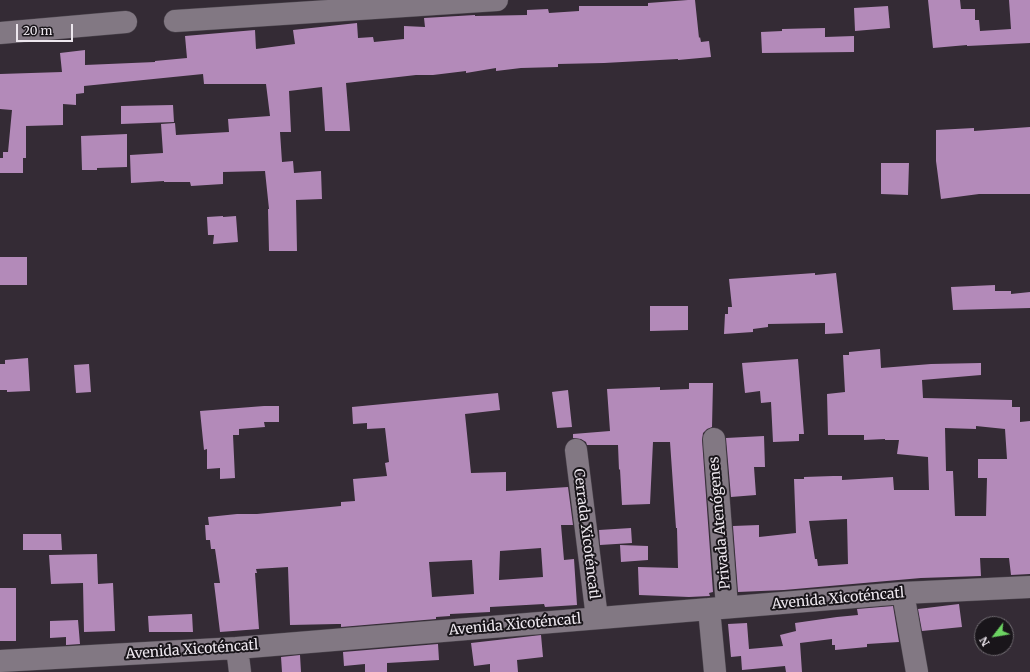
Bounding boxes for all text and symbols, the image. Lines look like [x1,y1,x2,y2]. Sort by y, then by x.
scale bar [18,16,75,42]
text: 20 m [23,23,52,38]
street label: Privada Atenógenes [706,456,734,590]
street label: Cerrada Xicoténcatl [570,468,602,600]
street label: Avenida Xicoténcatl [771,585,905,613]
street label: Avenida Xicoténcatl [448,611,582,639]
north arrow [974,616,1014,656]
text: N [976,634,993,649]
street label: Avenida Xicoténcatl [125,637,259,663]

